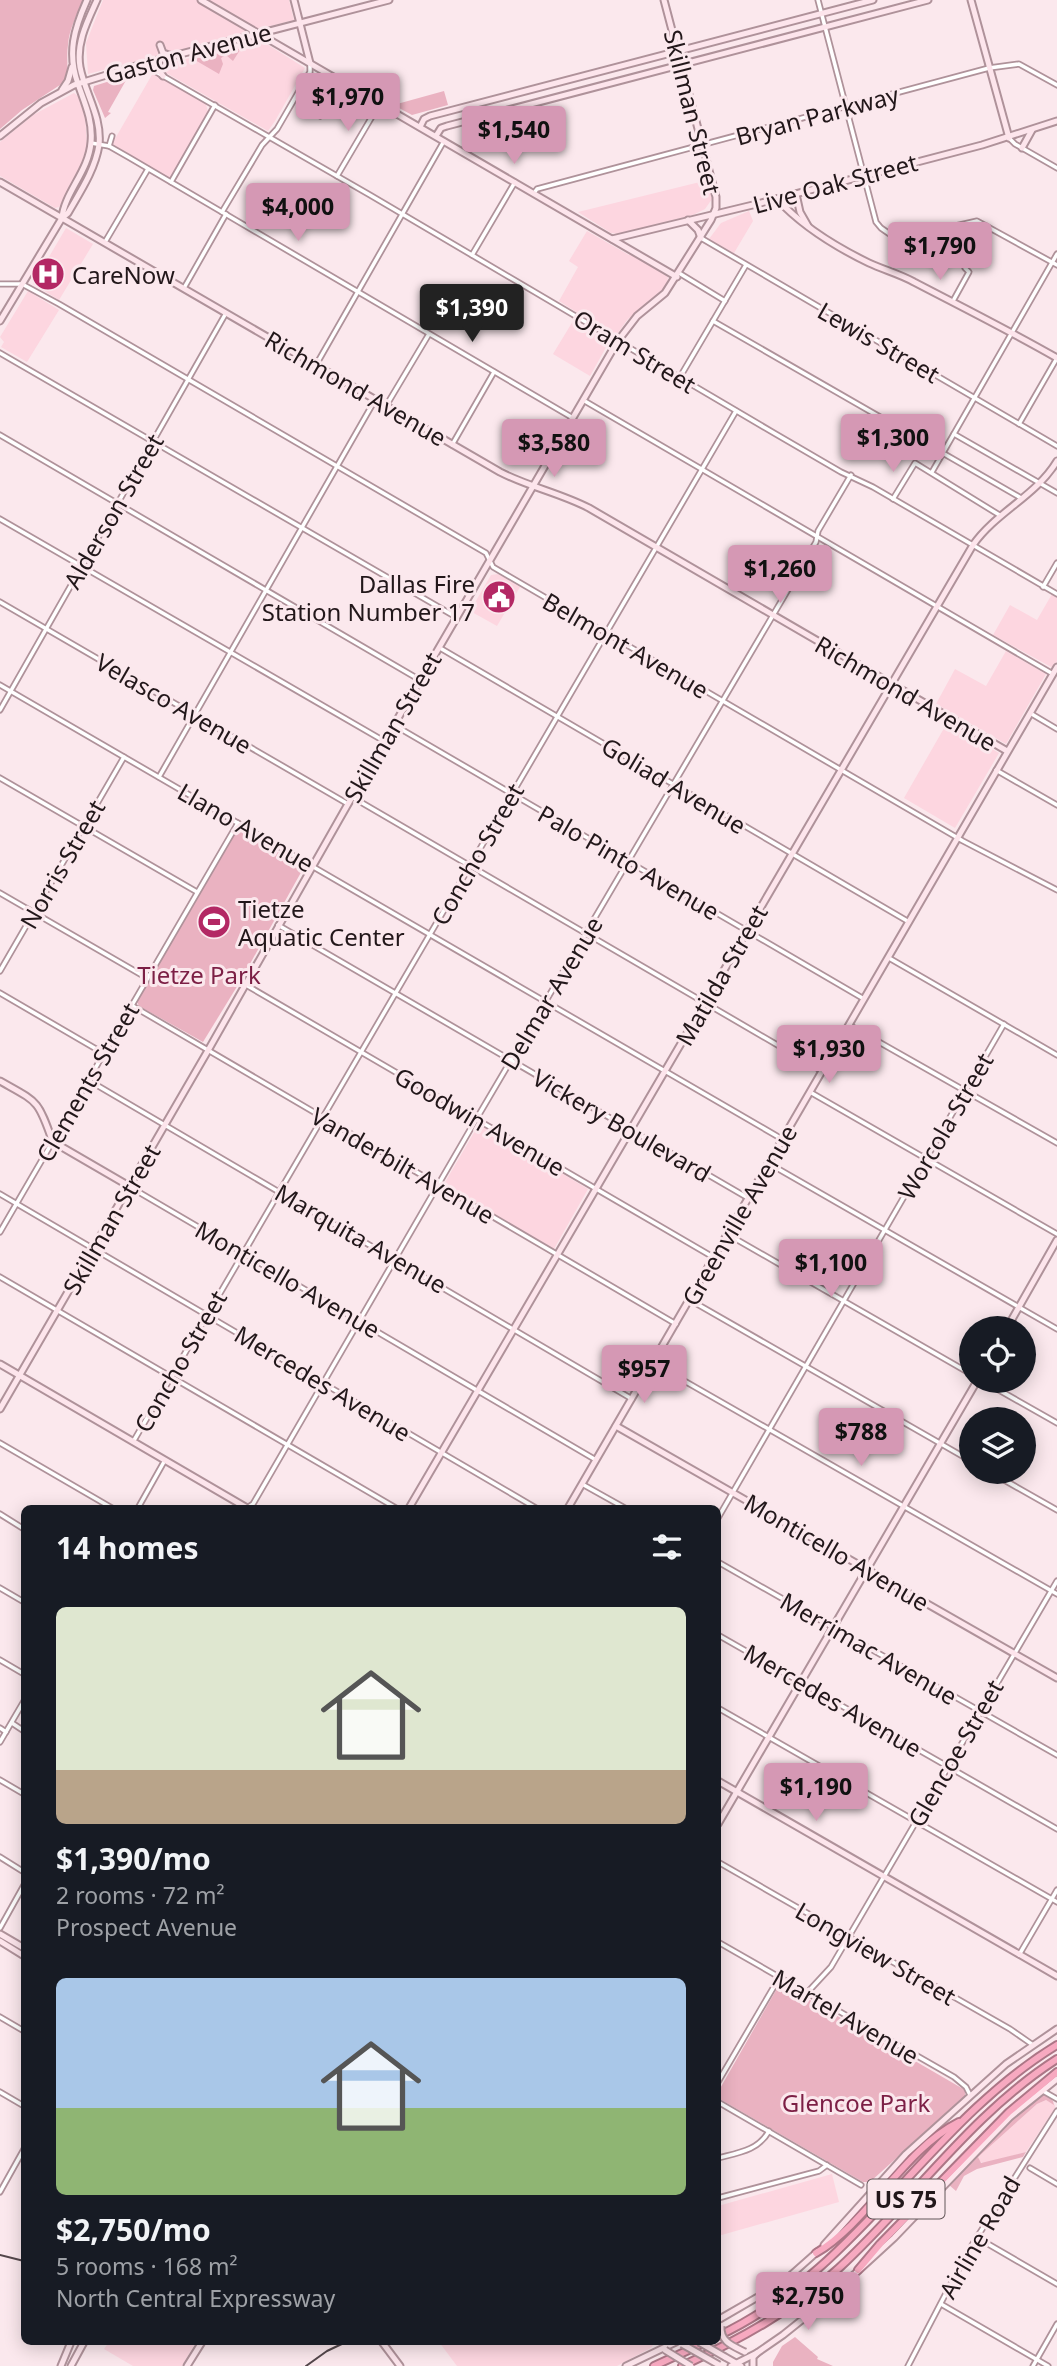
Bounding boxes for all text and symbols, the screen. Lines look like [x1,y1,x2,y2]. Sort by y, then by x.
street label: Gaston Avenue [101,15,275,91]
street label: Skillman Street [657,26,729,198]
pin: $1,970 [291,74,405,133]
street label: Bryan Parkway [732,77,903,153]
text: $1,970 [312,80,384,112]
pin: $1,540 [457,106,571,166]
text: $1,540 [478,113,550,145]
street label: Live Oak Street [749,145,921,221]
pin: $4,000 [241,184,355,243]
text: $4,000 [262,190,334,222]
pin: $1,790 [883,222,997,282]
text: $1,790 [904,229,976,261]
hospital icon: CareNow [29,255,67,293]
place label: CareNow [72,258,175,291]
pin: $1,390 [415,284,529,344]
text: $1,390 [436,291,508,323]
street label: Lewis Street [812,294,946,390]
street label: Oram Street [568,301,703,401]
street label: Richmond Avenue [259,323,453,453]
pin: $1,300 [836,414,950,474]
pin: $3,580 [497,420,611,479]
text: $1,300 [857,421,929,453]
text: $3,580 [518,426,590,458]
street label: Alderson Street [55,427,171,595]
pin: $1,260 [723,546,837,605]
text: $1,260 [744,552,816,584]
place label: Dallas Fire Station Number 17 [262,567,475,628]
public building icon: Dallas Fire Station Number 17 [480,578,518,616]
street label: Belmont Avenue [537,584,715,706]
street label: Richmond Avenue [809,628,1003,758]
street label: Velasco Avenue [90,645,258,761]
street label: Skillman Street [336,645,449,808]
street label: Goliad Avenue [596,729,752,841]
street label: Llano Avenue [172,775,320,879]
street label: Concho Street [423,777,531,931]
street label: Norris Street [12,793,112,934]
street label: Palo Pinto Avenue [532,797,726,927]
place label: Tietze Aquatic Center [238,892,405,953]
street label: Matilda Street [667,898,775,1052]
sports icon: Tietze Aquatic Center [195,903,233,941]
street label: Delmar Avenue [492,910,610,1076]
park label: Tietze Park [137,958,261,991]
street label: Clements Street [28,996,146,1168]
pin: $1,930 [772,1026,886,1085]
text: $1,930 [793,1032,865,1064]
street label: Worcola Street [890,1046,1001,1206]
street label: Goodwin Avenue [389,1059,571,1183]
street label: Vickery Boulevard [527,1060,717,1190]
street label: Vanderbilt Avenue [305,1099,501,1231]
street label: Greenville Avenue [674,1119,804,1311]
street label: Skillman Street [55,1137,168,1300]
street label: Marquita Avenue [269,1175,453,1301]
street label: Monticello Avenue [189,1213,387,1345]
pin: $1,100 [774,1240,888,1299]
text: $1,100 [795,1246,867,1278]
street label: Concho Street [126,1284,234,1438]
map controls [959,1316,1036,1484]
button: locate [959,1316,1036,1393]
street label: Mercedes Avenue [229,1317,417,1449]
pin: $957 [603,1346,685,1405]
text: $957 [618,1352,670,1384]
button: layers [959,1407,1036,1484]
pin: $788 [820,1408,902,1468]
text: $788 [835,1415,887,1447]
street label: Monticello Avenue [738,1486,936,1618]
text: 14 homes [56,1527,199,1568]
icon: filters [648,1528,686,1566]
street label: Merrimac Avenue [774,1584,964,1712]
street label: Mercedes Avenue [738,1636,928,1764]
icon: home [308,1652,434,1778]
street label: Glencoe Street [899,1673,1011,1833]
pin: $1,190 [759,1764,873,1823]
text: $1,190 [780,1770,852,1802]
text: $1,390/mo [56,1838,211,1879]
text: 2 rooms · 72 m² [56,1879,225,1911]
street label: Longview Street [790,1894,963,2013]
text: Prospect Avenue [56,1911,237,1943]
street label: Martel Avenue [767,1961,925,2071]
icon: home [308,2023,434,2149]
park label: Glencoe Park [782,2086,930,2119]
street label: Airline Road [931,2170,1027,2304]
road number: US 75 [867,2180,944,2218]
text: $2,750/mo [56,2209,211,2250]
text: 5 rooms · 168 m² [56,2250,238,2282]
pin: $2,750 [751,2272,865,2332]
text: $2,750 [772,2279,844,2311]
text: North Central Expressway [56,2282,335,2314]

